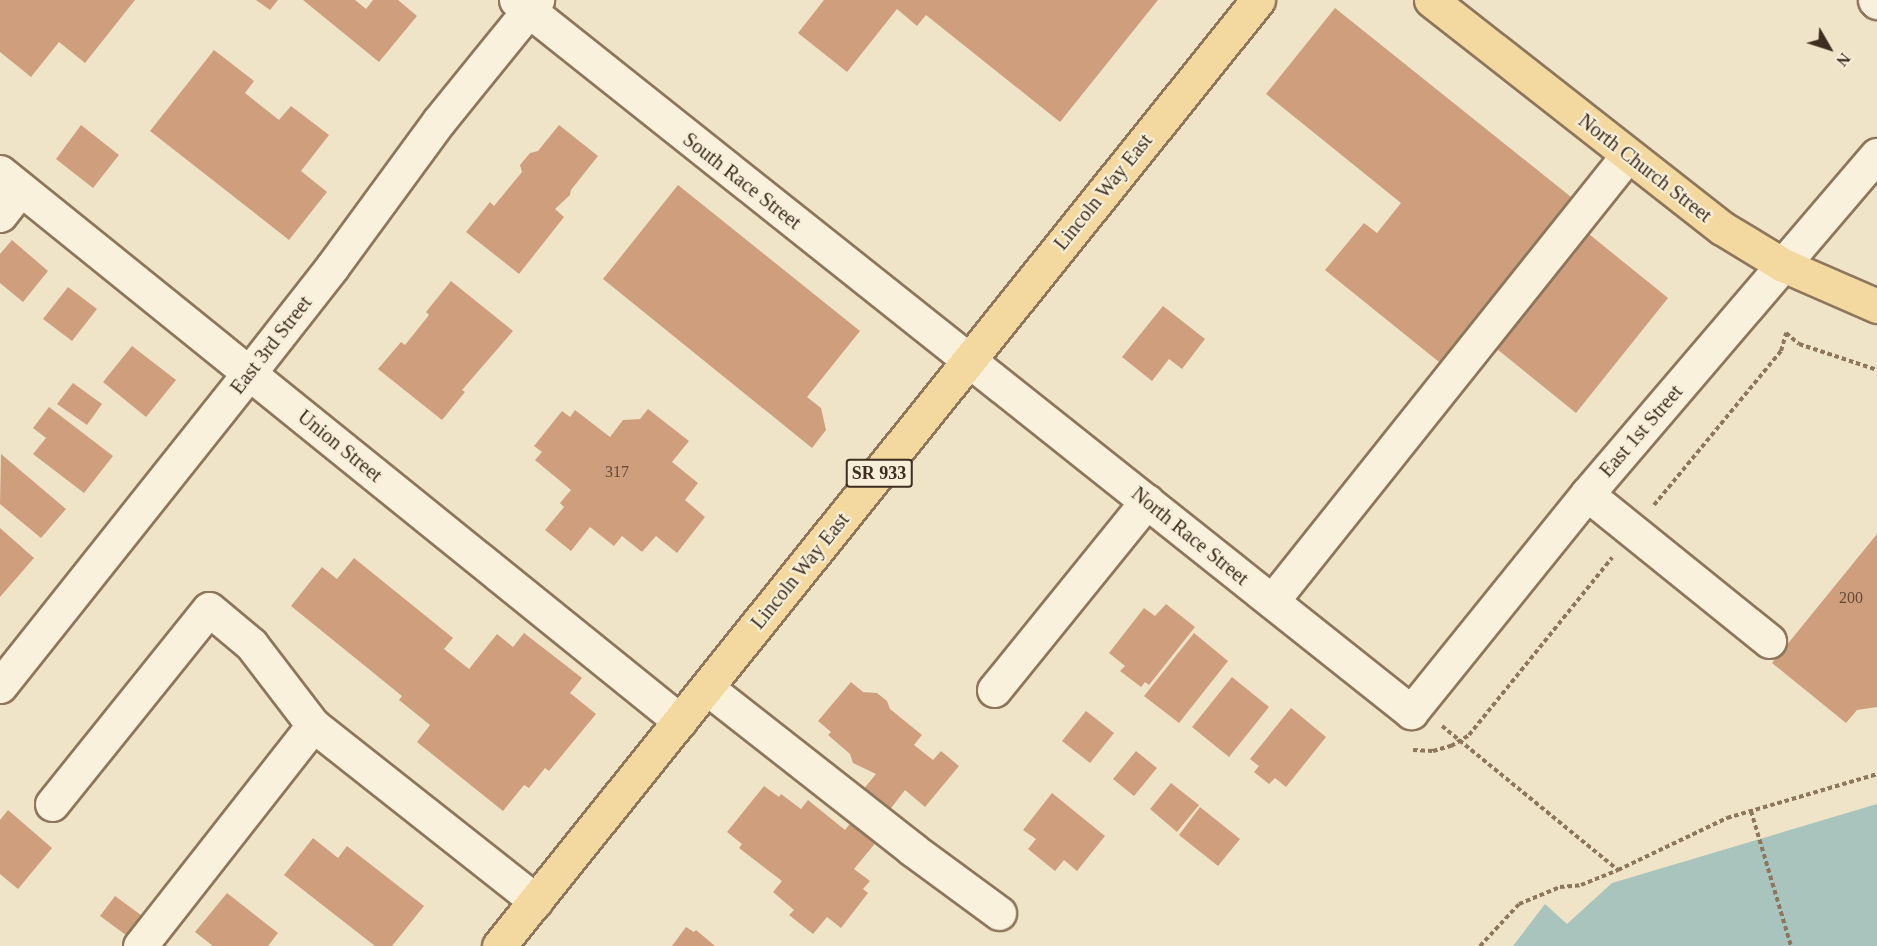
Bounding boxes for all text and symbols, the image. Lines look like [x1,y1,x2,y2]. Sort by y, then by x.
north arrow [1799,18,1859,78]
text: N [1833,50,1854,69]
street label: North Church Street [1574,109,1716,227]
street label: South Race Street [678,127,806,235]
street label: Lincoln Way East [1049,129,1157,255]
street label: East 3rd Street [225,291,317,399]
street label: East 1st Street [1594,380,1688,482]
street label: Union Street [293,405,387,487]
road number: SR 933 [844,458,914,488]
house number: 317 [605,462,629,482]
street label: North Race Street [1127,482,1253,590]
street label: Lincoln Way East [746,508,854,634]
house number: 200 [1839,588,1863,608]

